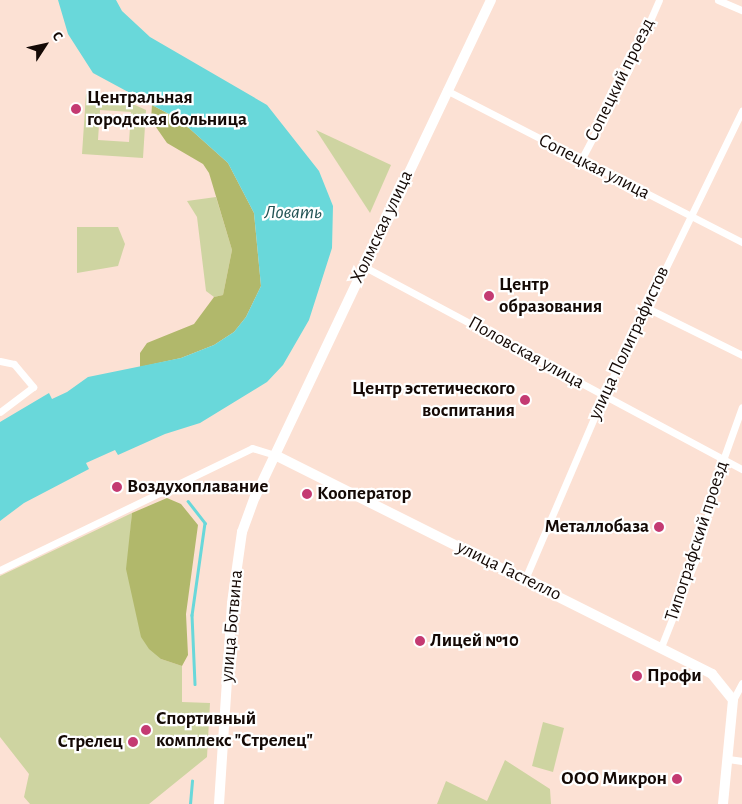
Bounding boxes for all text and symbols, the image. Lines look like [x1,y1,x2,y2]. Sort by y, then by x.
street label: Сопецкий проезд [580,15,660,145]
north arrow [20,20,70,70]
text: С [49,29,65,44]
place label: Центральная городская больница [87,87,247,131]
marker: Центральная городская больница [69,102,83,116]
street label: Сопецкая улица [534,129,654,205]
street label: Холмская улица [346,167,418,287]
water label: Ловать [264,200,322,224]
street label: улица Полиграфистов [583,263,675,423]
place label: Центр образования [499,274,602,318]
marker: Центр образования [483,290,495,302]
street label: Половская улица [464,312,588,394]
place label: Центр эстетического воспитания [352,378,515,422]
marker: Центр эстетического воспитания [519,394,531,406]
street label: Типографский проезд [660,458,734,624]
place label: Воздухоплавание [127,476,268,498]
marker: Воздухоплавание [111,481,123,493]
place label: Кооператор [317,483,411,505]
marker: Кооператор [301,488,313,500]
place label: Металлобаза [544,516,649,538]
marker: Металлобаза [653,521,665,533]
street label: улица Гастелло [453,536,565,606]
street label: улица Ботвина [216,569,248,683]
place label: Лицей №10 [430,630,519,652]
marker: Лицей №10 [414,635,426,647]
place label: Профи [647,665,702,687]
marker: Профи [631,670,643,682]
place label: Спортивный комплекс "Стрелец" [156,708,313,752]
marker: Спортивный комплекс "Стрелец" [140,724,152,736]
place label: Стрелец [57,731,123,753]
marker: Стрелец [127,736,139,748]
place label: ООО Микрон [561,768,667,790]
marker: ООО Микрон [671,773,683,785]

